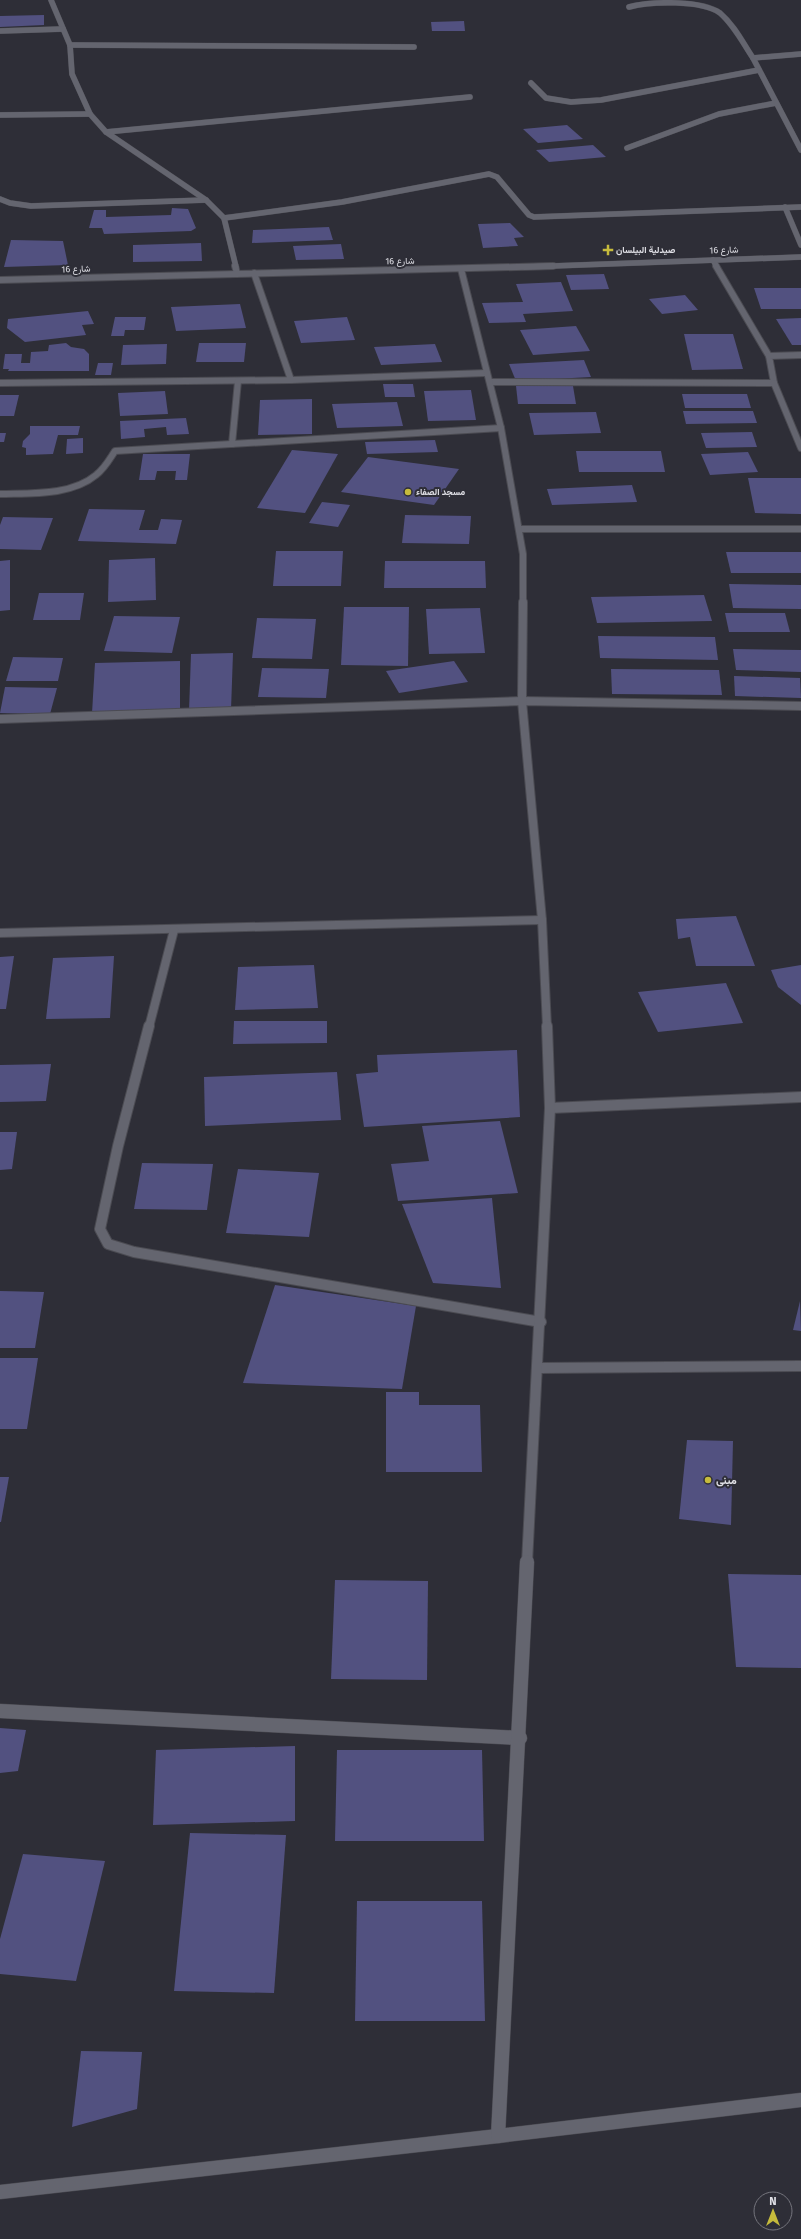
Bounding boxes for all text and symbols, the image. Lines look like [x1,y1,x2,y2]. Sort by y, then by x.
street label: شارع 16 [709,244,739,257]
marker: صيدلية البيلسان [603,245,613,255]
place label: صيدلية البيلسان [616,245,676,256]
street label: شارع 16 [385,256,415,267]
street label: شارع 16 [61,263,91,276]
marker: مسجد الصفاء [403,487,413,497]
place label: مسجد الصفاء [416,487,465,498]
place label: مبنى [716,1474,737,1487]
marker: مبنى [703,1475,713,1485]
north arrow [753,2191,793,2231]
text: N [769,2195,777,2208]

